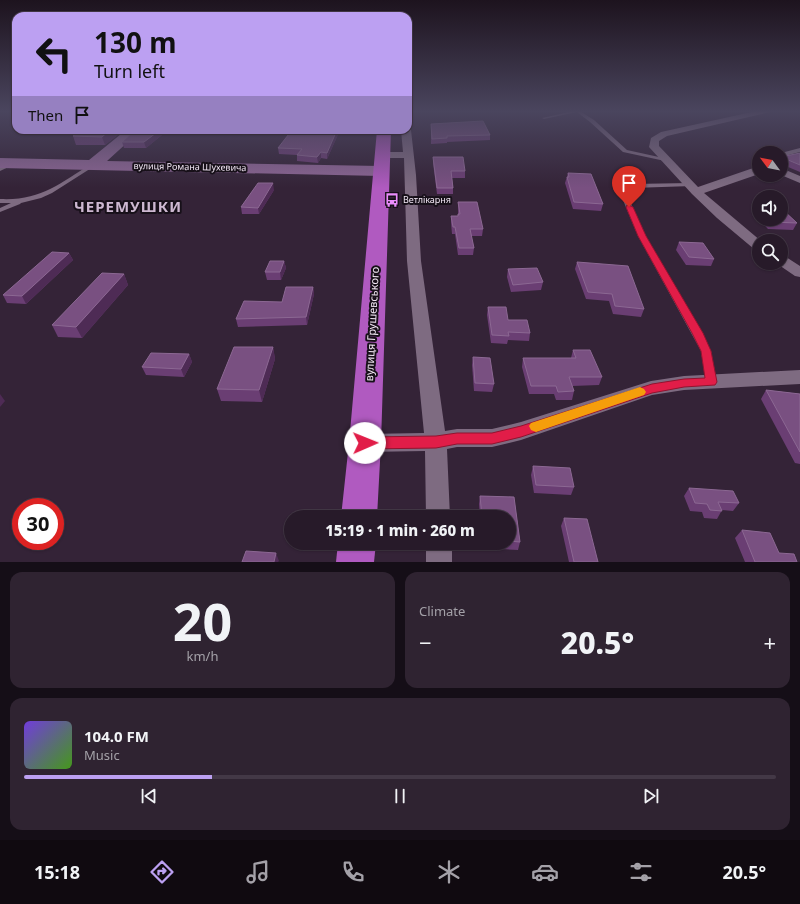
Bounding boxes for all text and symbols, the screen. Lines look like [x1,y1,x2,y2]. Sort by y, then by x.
text: 130 m [94,23,177,61]
icon: left [28,28,80,80]
text: Turn left [94,59,165,83]
icon: arrive [71,104,93,126]
text: Then [28,105,63,125]
north arrow [752,146,788,182]
map controls [752,146,788,270]
street label: вулиця Романа Шухевича [134,159,246,174]
pin [612,166,646,207]
icon: arrive [618,172,640,194]
button: sound [752,190,788,226]
bus stop icon: Ветлікарня [384,192,400,208]
place label: Ветлікарня [403,193,451,206]
district label: ЧЕРЕМУШКИ [74,196,182,216]
button: search [752,234,788,270]
street label: вулиця Грушевського [361,266,382,382]
position arrow [344,422,386,464]
speed limit sign: 30 [12,498,64,550]
text: 15:19 · 1 min · 260 m [325,520,475,540]
text: 20 [173,585,232,656]
text: Climate [419,602,465,620]
text: 20.5° [561,622,634,663]
text: − [419,627,432,657]
text: + [763,627,776,657]
text: km/h [187,647,218,665]
text: 104.0 FM [84,726,149,746]
text: Music [84,746,120,764]
icon: previous [138,785,160,807]
icon: pause [389,785,411,807]
icon: next [640,785,662,807]
icon: directions [148,858,176,886]
icon: music [244,858,272,886]
icon: phone [339,858,367,886]
icon: climate [435,858,463,886]
icon: car [531,858,559,886]
icon: filters [627,858,655,886]
text: 15:18 [34,860,80,884]
text: 20.5° [722,860,766,884]

